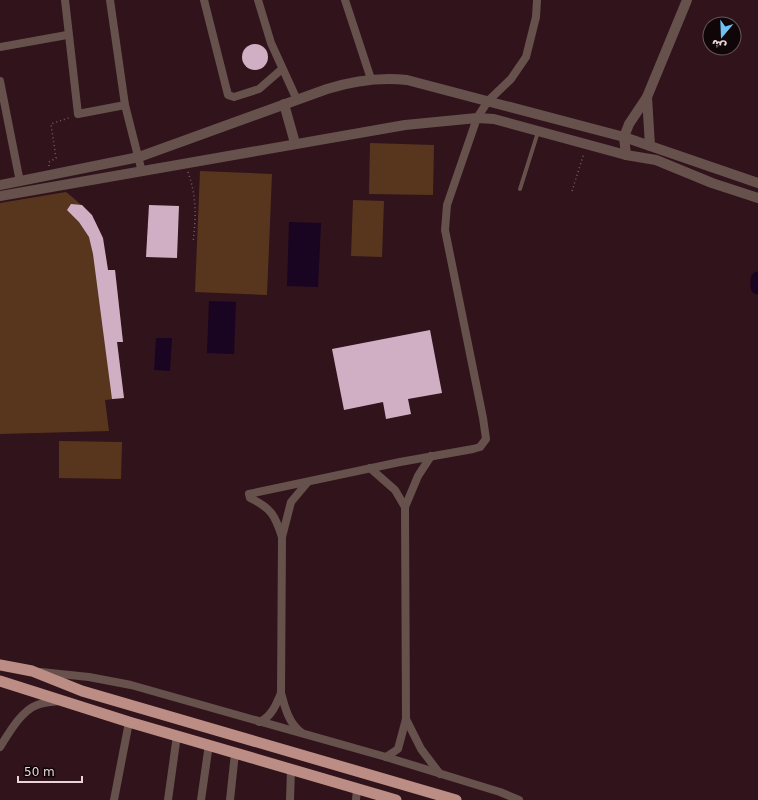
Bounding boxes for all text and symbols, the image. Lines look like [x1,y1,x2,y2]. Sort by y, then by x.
north arrow [702,16,742,56]
text: ش [710,36,728,54]
scale bar [18,758,82,784]
text: 50 m [24,765,55,779]

